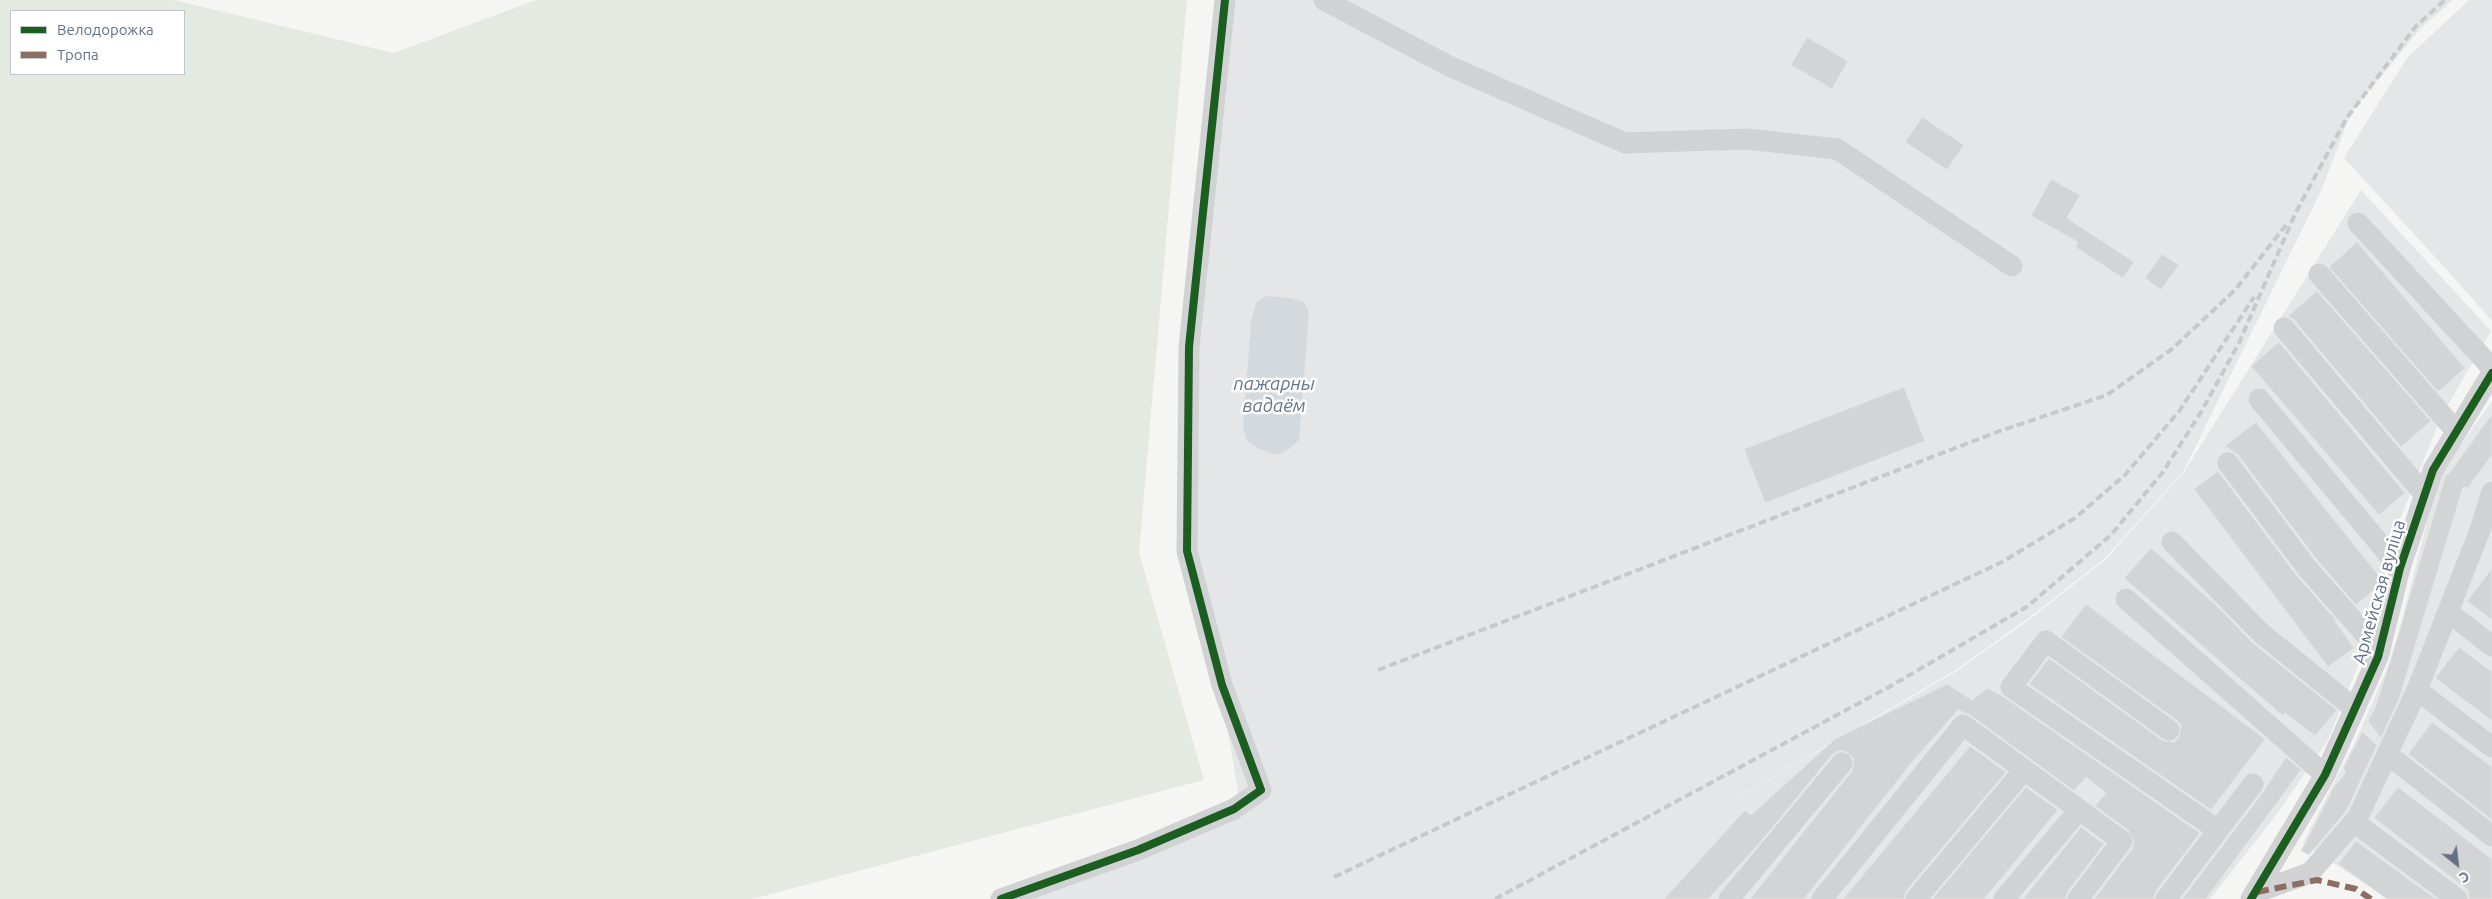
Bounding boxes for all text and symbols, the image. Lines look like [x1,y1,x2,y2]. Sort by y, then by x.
legend [10,10,185,75]
text: Велодорожка [57,21,154,38]
text: Тропа [57,46,99,63]
water label: пажарны вадаём [1233,373,1315,417]
street label: Армейская вуліца [2348,517,2410,667]
north arrow [2432,839,2482,889]
text: С [2456,868,2472,886]

